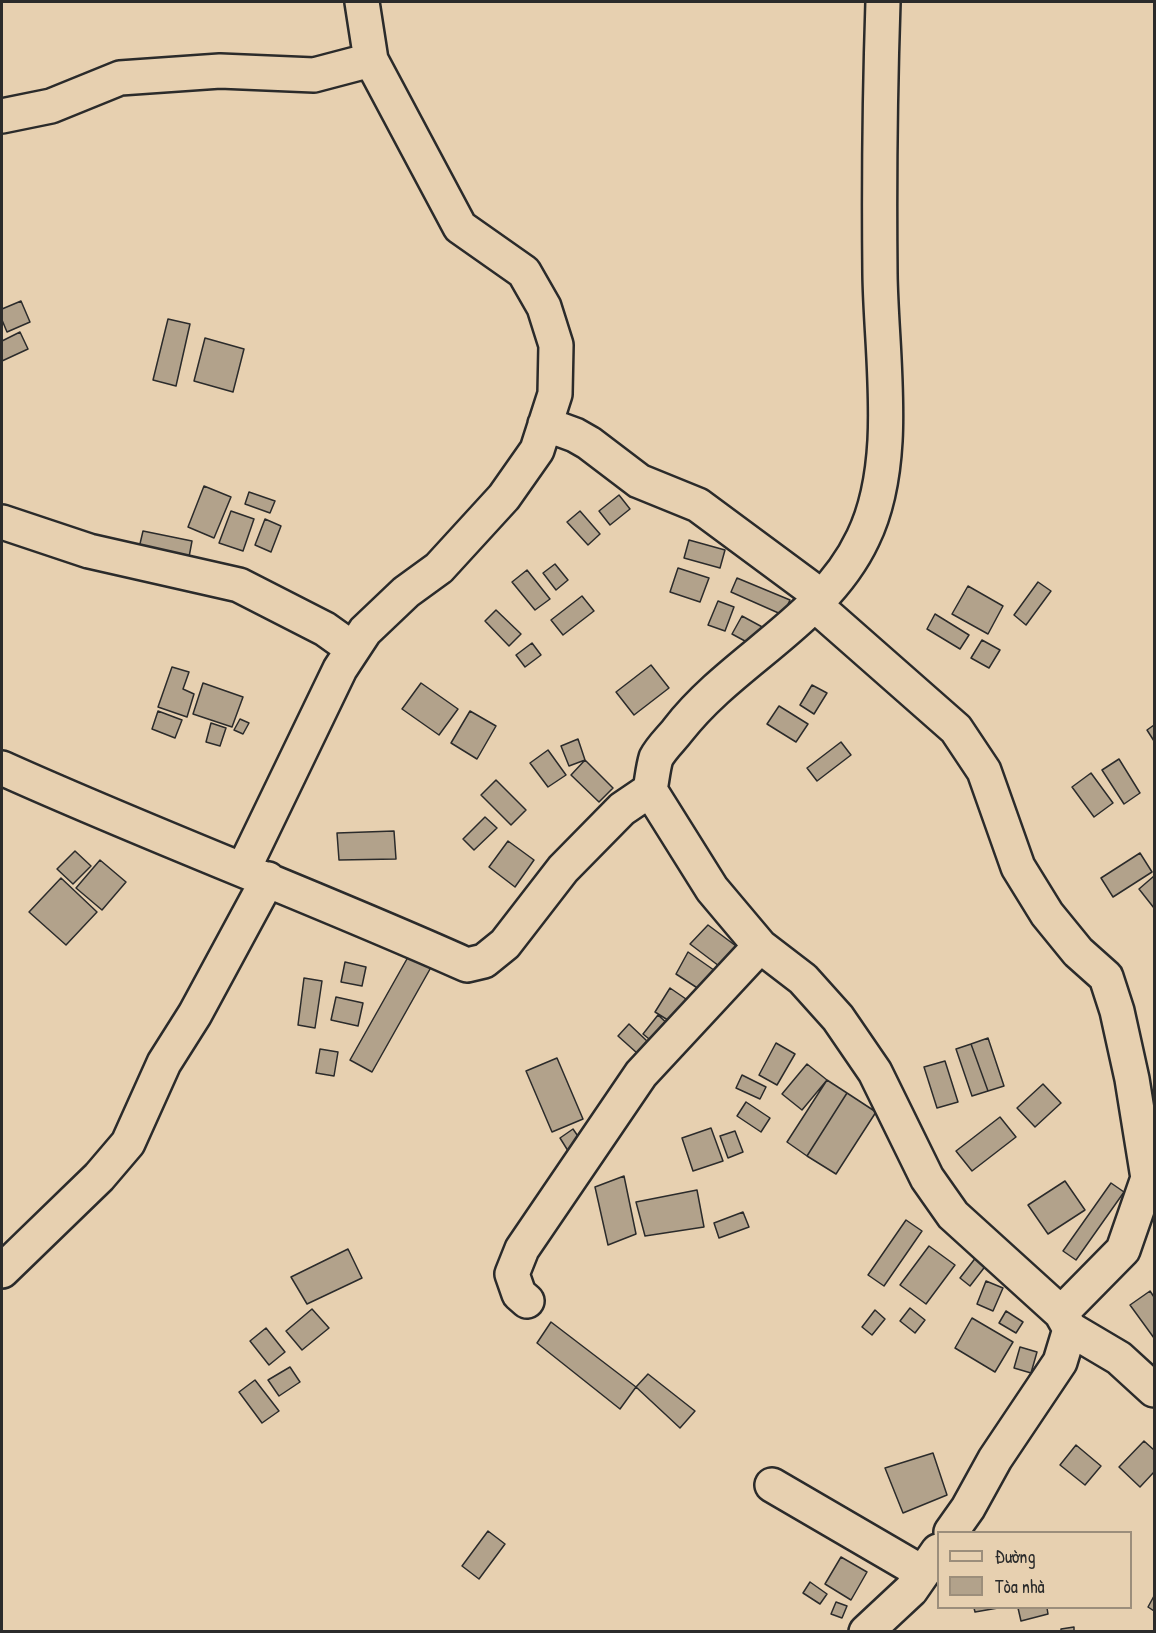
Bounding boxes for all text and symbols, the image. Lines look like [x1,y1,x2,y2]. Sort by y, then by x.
legend [937,1531,1132,1609]
text: Đường [995,1544,1036,1569]
text: Tòa nhà [995,1574,1045,1599]

